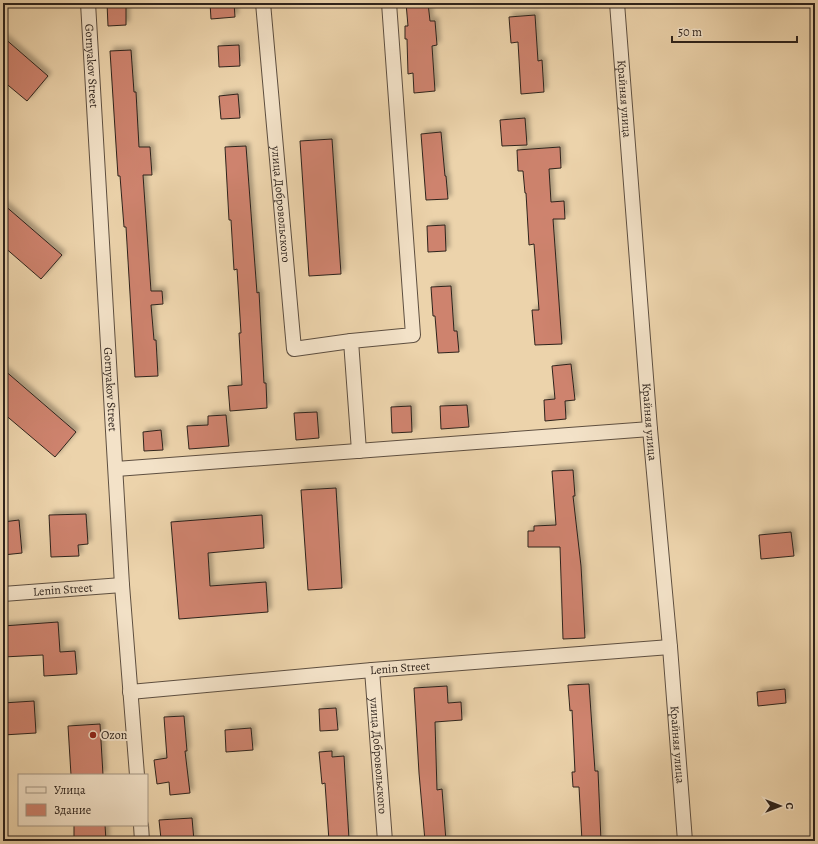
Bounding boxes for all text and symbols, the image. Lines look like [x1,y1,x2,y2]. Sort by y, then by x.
scale bar [672,18,797,44]
street label: Gornyakov Street [81,23,102,108]
text: 50 m [678,24,702,40]
street label: Крайняя улица [613,59,635,139]
street label: улица Добровольского [268,144,294,263]
street label: Gornyakov Street [100,347,121,432]
street label: Крайняя улица [638,382,661,462]
street label: Lenin Street [32,579,93,600]
street label: Lenin Street [369,658,430,678]
street label: улица Добровольского [366,696,391,815]
street label: Крайняя улица [667,705,689,784]
place label: Ozon [101,727,128,743]
marker: Ozon [88,730,98,740]
legend [18,774,148,826]
text: Улица [54,782,86,798]
north arrow [760,786,800,826]
text: Здание [54,802,91,818]
text: С [782,803,797,810]

